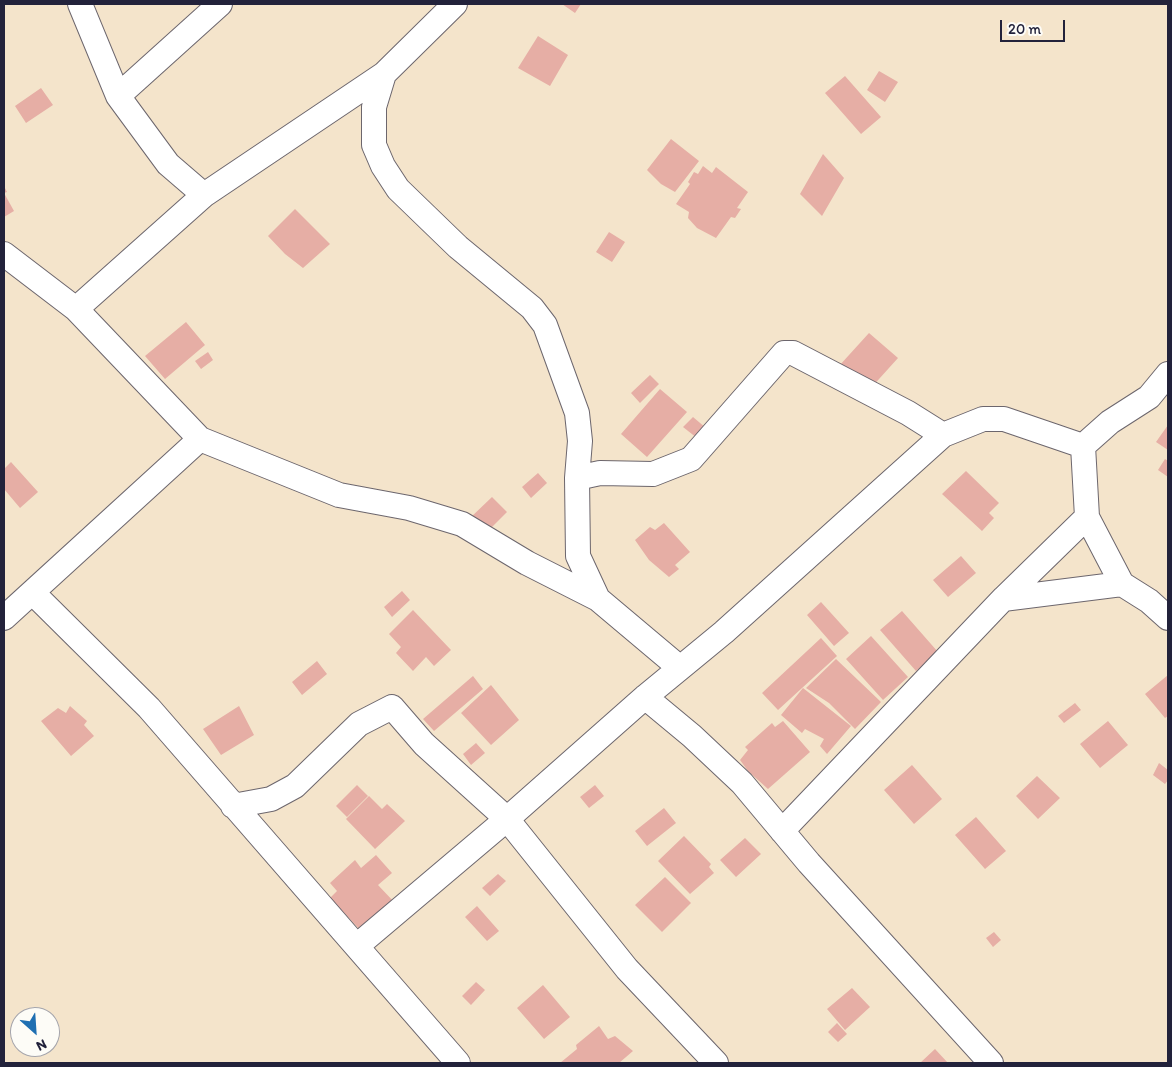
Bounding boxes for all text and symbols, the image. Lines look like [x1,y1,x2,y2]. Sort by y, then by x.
scale bar [1002,10,1067,42]
text: 20 m [1008,20,1041,38]
north arrow [10,1007,60,1057]
text: N [33,1035,49,1055]

